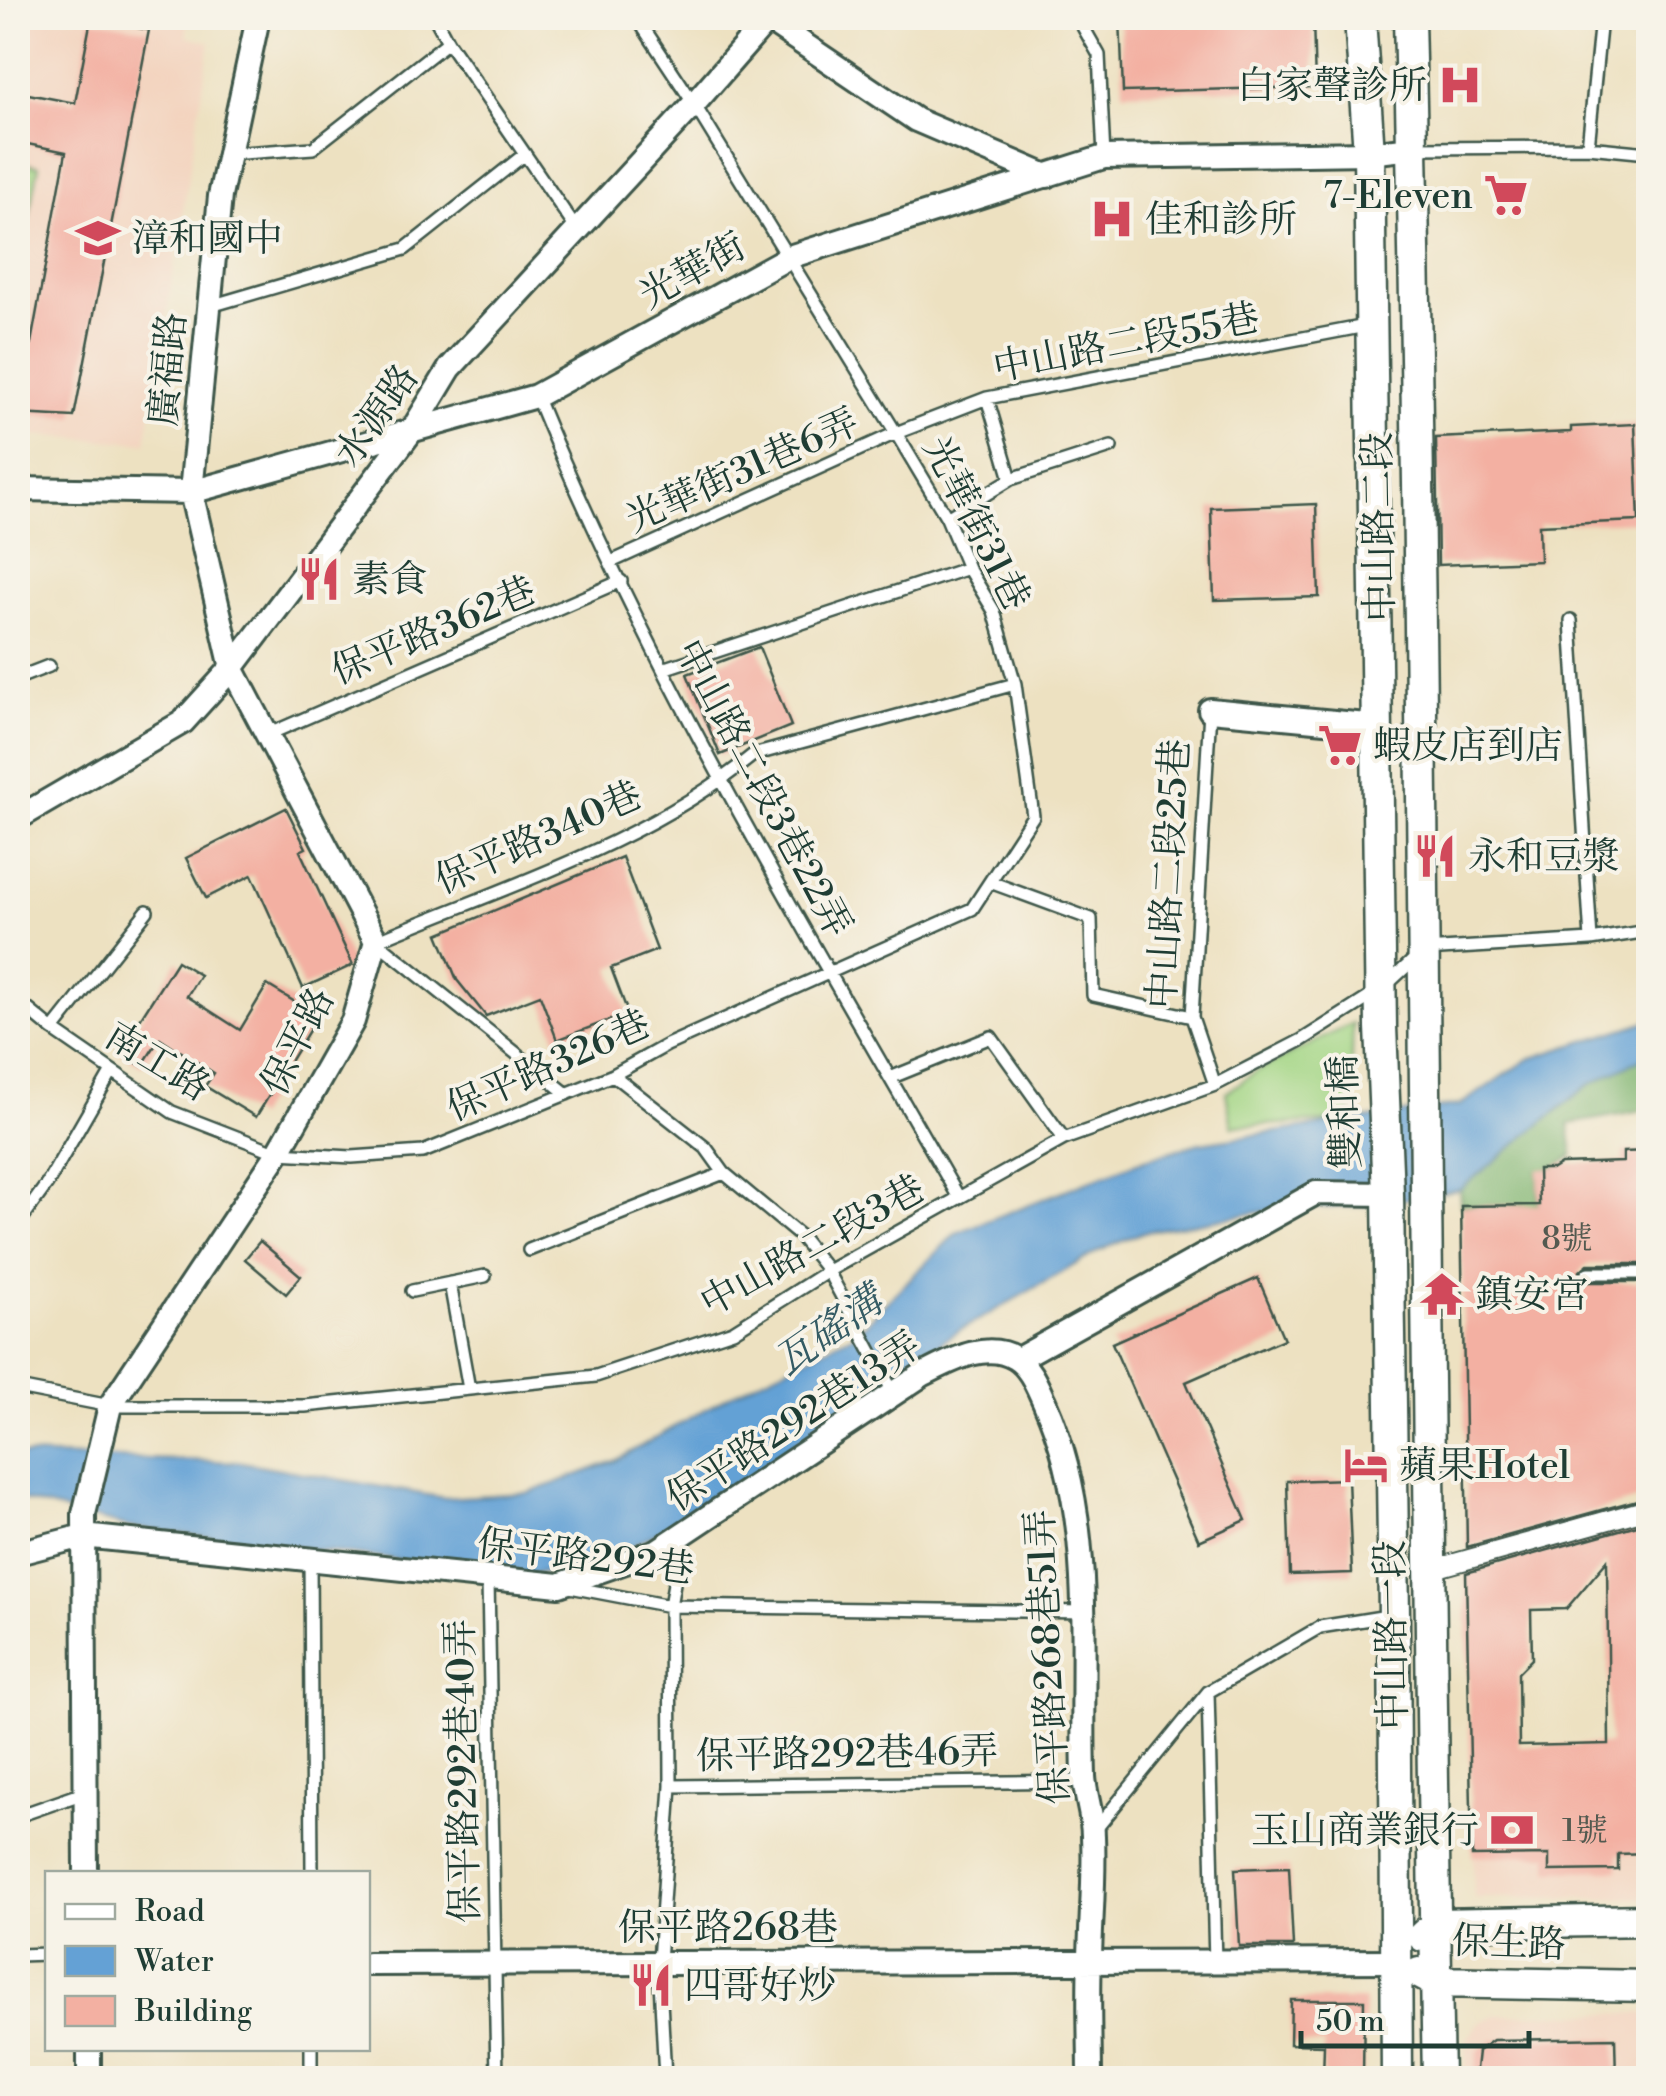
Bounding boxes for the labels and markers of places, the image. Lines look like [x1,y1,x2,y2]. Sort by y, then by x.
hospital icon: 白家聲診所 [1436,61,1484,109]
place label: 白家聲診所 [1237,63,1427,110]
supermarket icon: 7-Eleven [1482,171,1530,219]
place label: 7-Eleven [1323,173,1473,220]
hospital icon: 佳和診所 [1088,195,1136,243]
place label: 佳和診所 [1145,197,1297,244]
school or university icon: 漳和國中 [74,214,122,262]
place label: 漳和國中 [131,216,283,263]
restaurant icon: 素食 [295,555,343,603]
place label: 素食 [352,557,428,604]
supermarket icon: 蝦皮店到店 [1316,721,1364,769]
place label: 蝦皮店到店 [1373,723,1563,770]
restaurant icon: 永和豆漿 [1411,832,1459,880]
place label: 永和豆漿 [1468,834,1620,881]
temple icon: 鎮安宮 [1418,1270,1466,1318]
place label: 鎮安宮 [1475,1272,1589,1319]
hotel icon: 蘋果Hotel [1342,1441,1390,1489]
place label: 蘋果Hotel [1399,1443,1570,1490]
bank icon: 玉山商業銀行 [1488,1806,1536,1854]
place label: 玉山商業銀行 [1251,1808,1479,1855]
restaurant icon: 四哥好炒 [627,1961,675,2009]
place label: 四哥好炒 [684,1963,836,2010]

